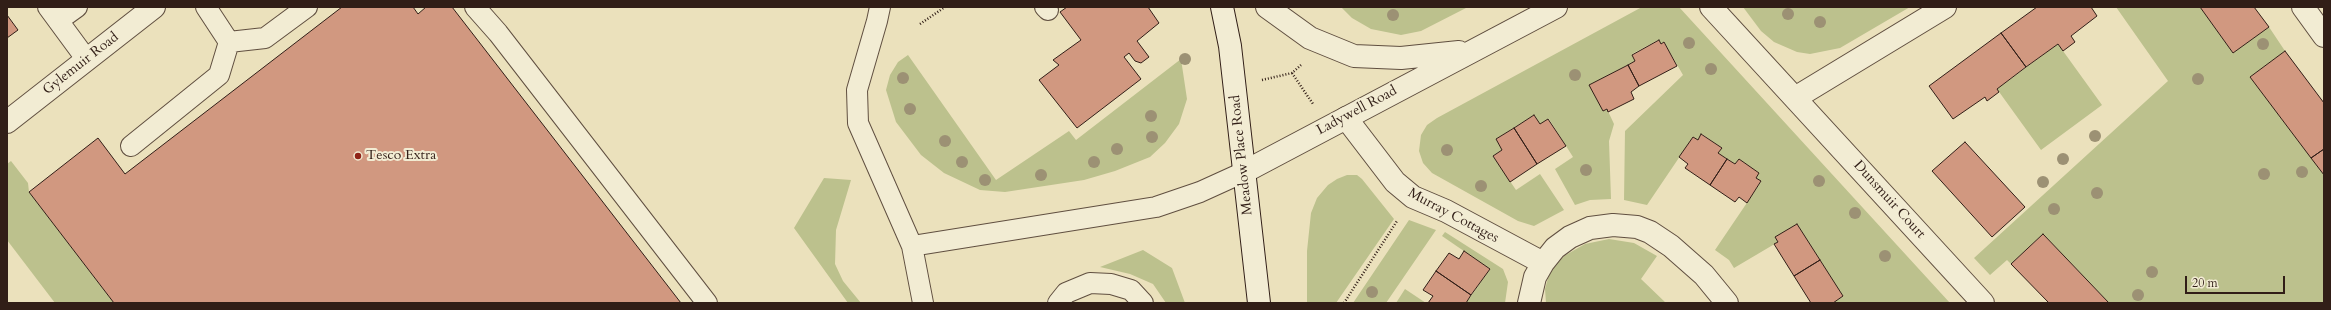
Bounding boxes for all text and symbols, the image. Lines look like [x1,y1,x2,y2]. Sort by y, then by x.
street label: Gylemuir Road [40,29,122,99]
street label: Ladywell Road [1314,83,1400,139]
street label: Meadow Place Road [1227,94,1257,216]
place label: Tesco Extra [366,148,436,164]
marker: Tesco Extra [353,151,363,161]
street label: Dunsmuir Court [1849,157,1929,243]
street label: Murray Cottages [1405,185,1501,247]
scale bar [2187,268,2287,294]
text: 20 m [2192,275,2218,291]

